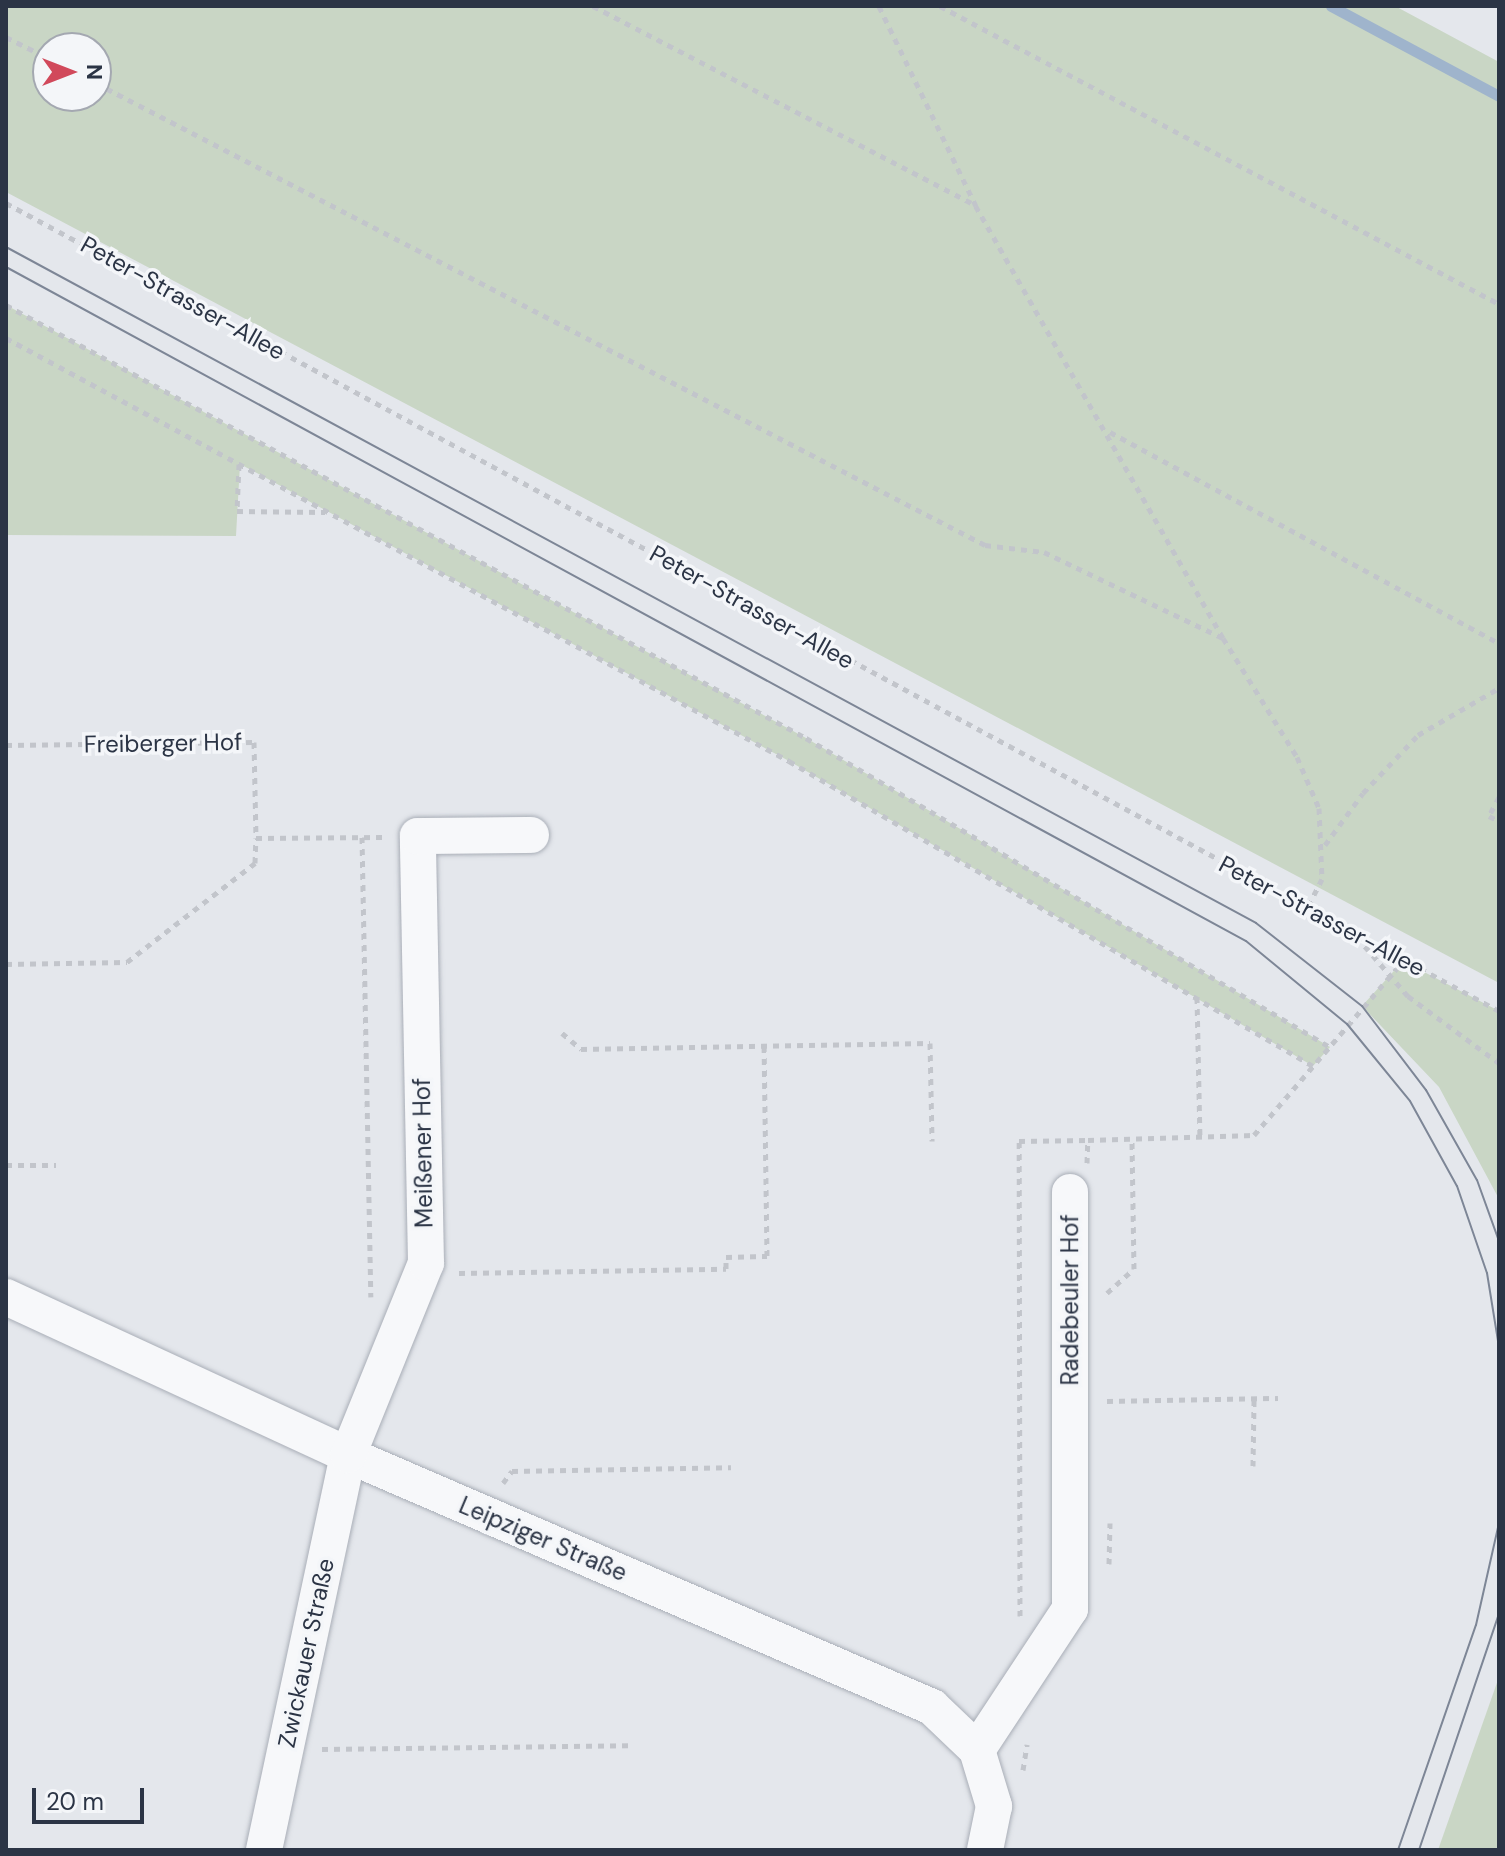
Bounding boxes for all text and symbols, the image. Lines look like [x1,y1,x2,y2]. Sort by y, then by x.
north arrow [32,32,112,112]
text: N [80,64,109,80]
street label: Peter-Strasser-Allee [76,230,290,366]
street label: Peter-Strasser-Allee [645,539,859,675]
street label: Freiberger Hof [84,727,242,759]
street label: Peter-Strasser-Allee [1214,850,1430,982]
street label: Meißener Hof [407,1078,439,1228]
street label: Radebeuler Hof [1056,1214,1084,1386]
street label: Leipziger Straße [455,1491,631,1587]
street label: Zwickauer Straße [272,1556,340,1750]
scale bar [36,1772,148,1822]
text: 20 m [46,1786,104,1817]

